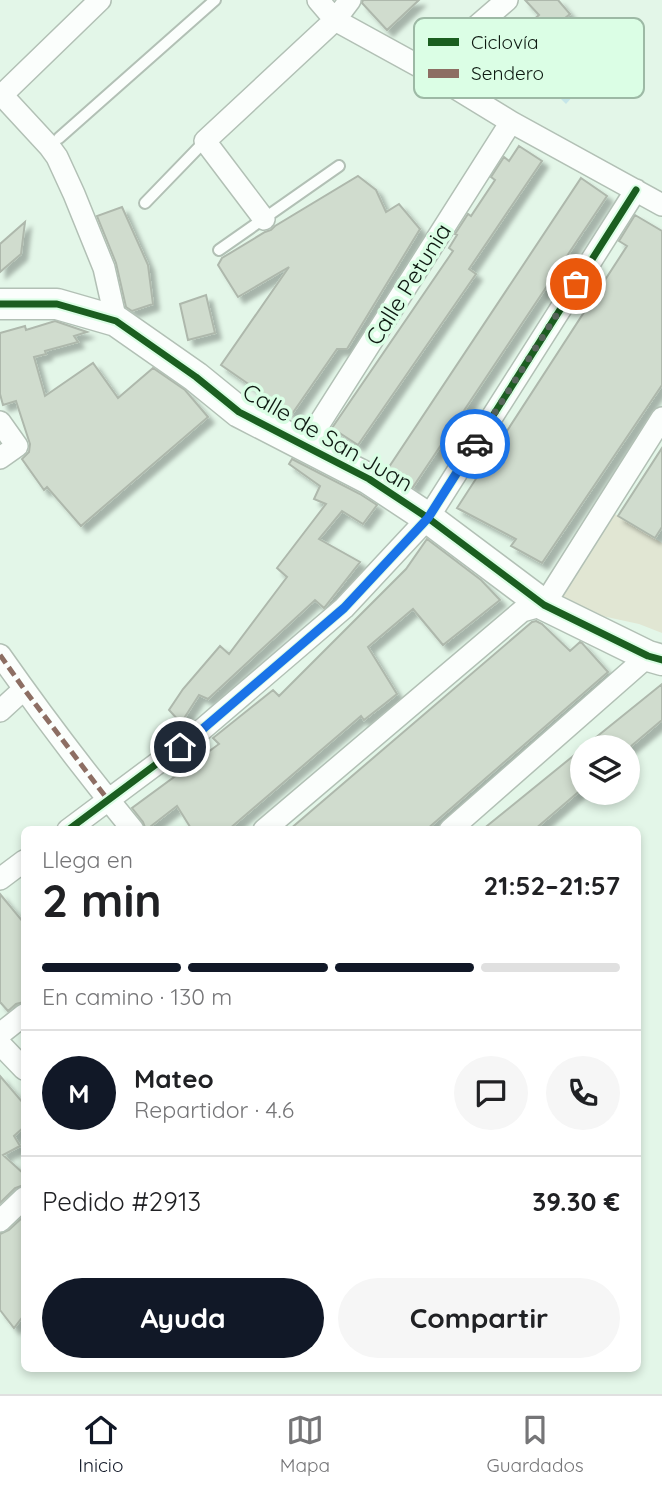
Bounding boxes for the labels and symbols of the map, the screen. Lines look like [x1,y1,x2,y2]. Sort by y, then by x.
legend [414,18,644,98]
text: Ciclovía [471,30,539,54]
text: Sendero [471,61,544,85]
street label: Calle Petunia [359,218,457,350]
pin [546,254,606,314]
street label: Calle de San Juan [238,377,418,497]
courier [440,409,510,479]
pin [150,717,210,777]

